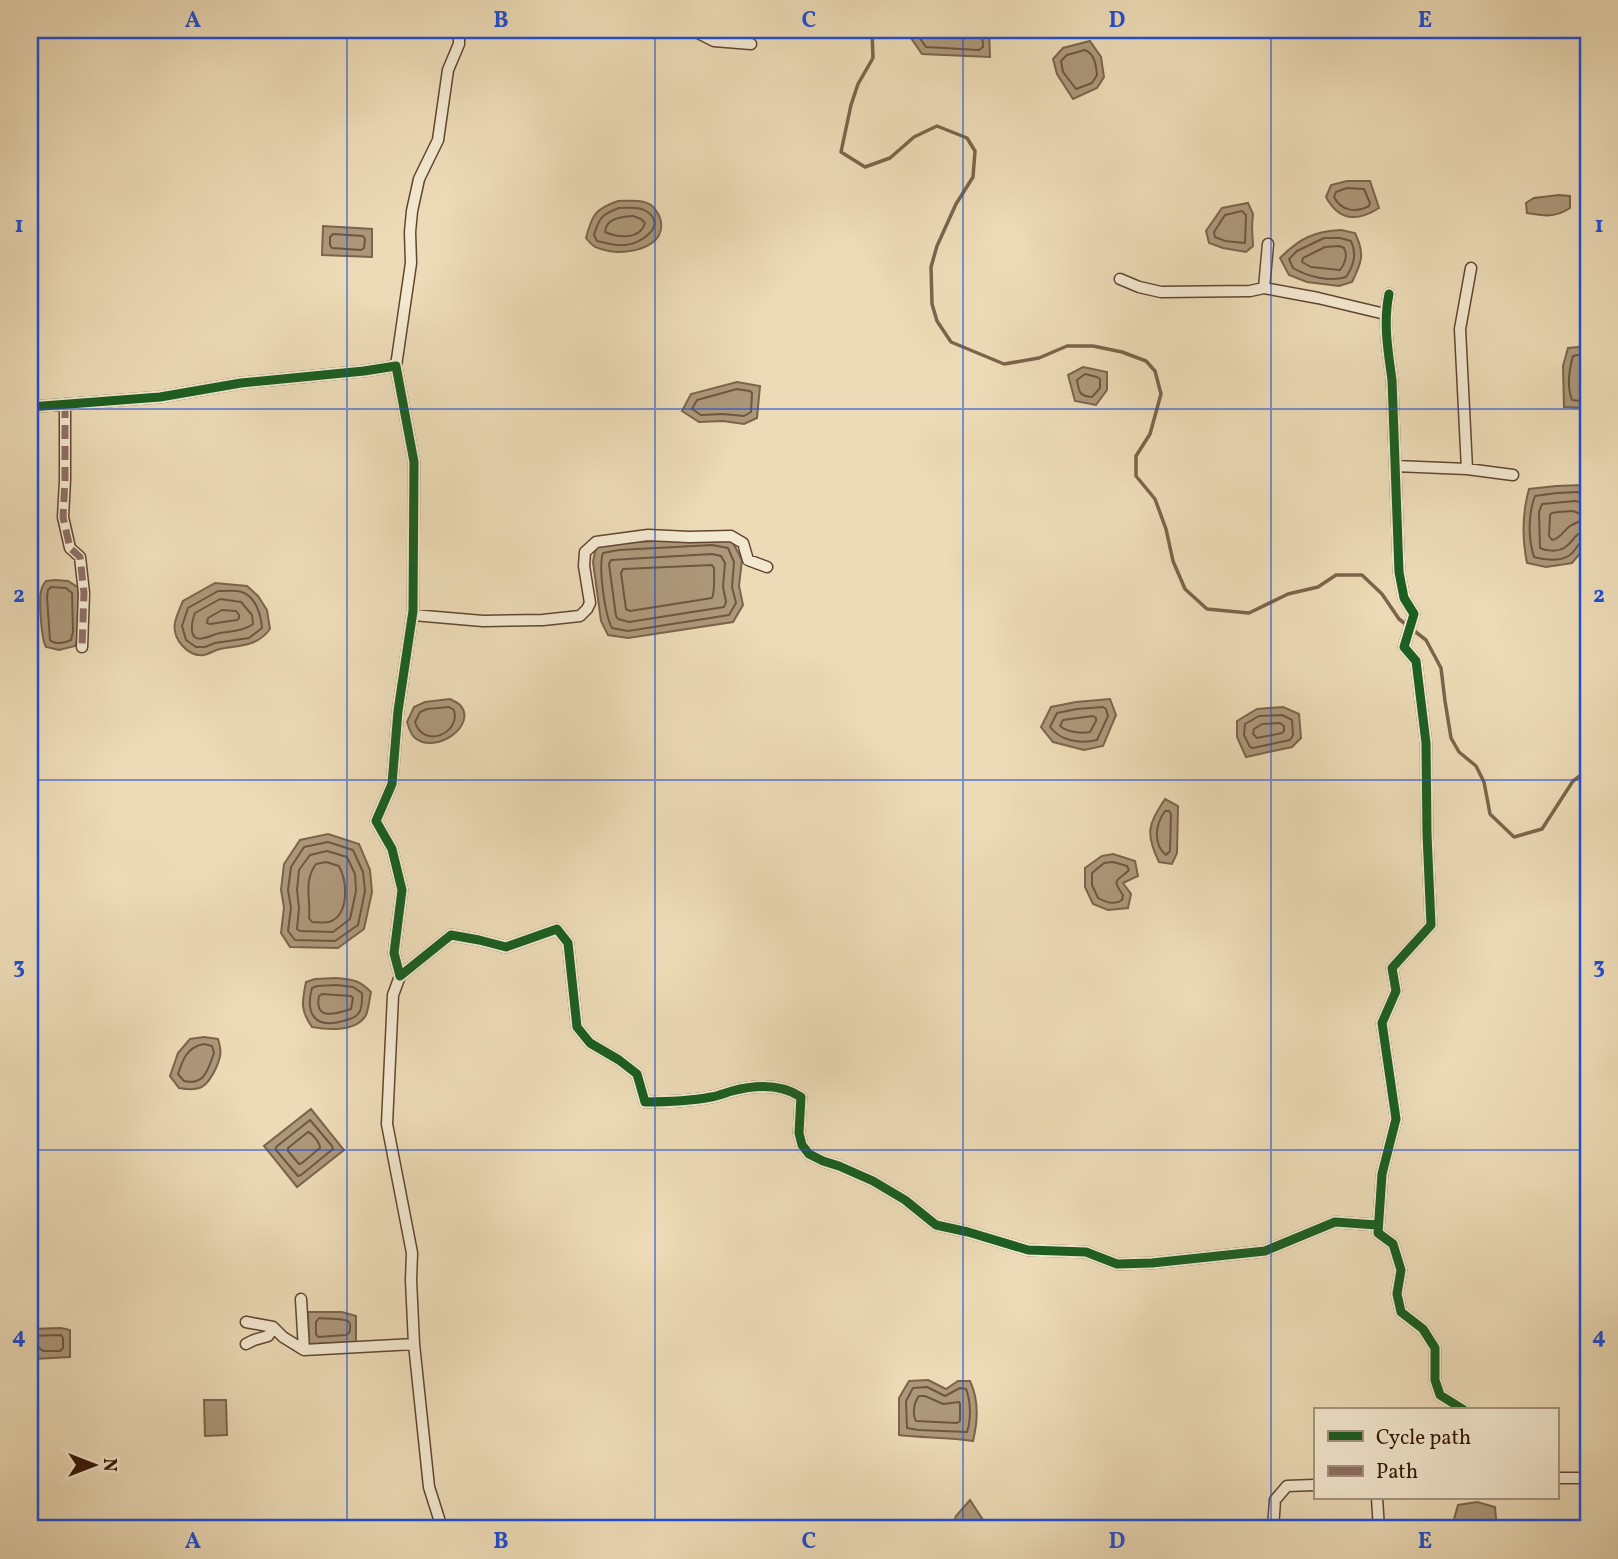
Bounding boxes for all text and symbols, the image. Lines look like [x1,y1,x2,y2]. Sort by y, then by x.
text: A [185,5,201,37]
text: B [493,5,509,37]
text: C [802,5,816,37]
text: D [1109,5,1126,37]
text: E [1418,5,1432,37]
text: 1 [14,210,24,242]
text: 1 [1594,210,1604,242]
text: 2 [13,580,25,612]
text: 2 [1593,580,1605,612]
text: 3 [13,951,25,983]
text: 3 [1593,951,1605,983]
text: 4 [12,1321,26,1353]
text: 4 [1592,1321,1606,1353]
legend [1314,1408,1558,1500]
text: Cycle path [1376,1424,1471,1453]
north arrow [60,1430,130,1500]
text: N [96,1458,122,1472]
text: Path [1376,1458,1418,1487]
text: A [185,1526,201,1558]
text: B [493,1526,509,1558]
text: C [802,1526,816,1558]
text: D [1109,1526,1126,1558]
text: E [1418,1526,1432,1558]

